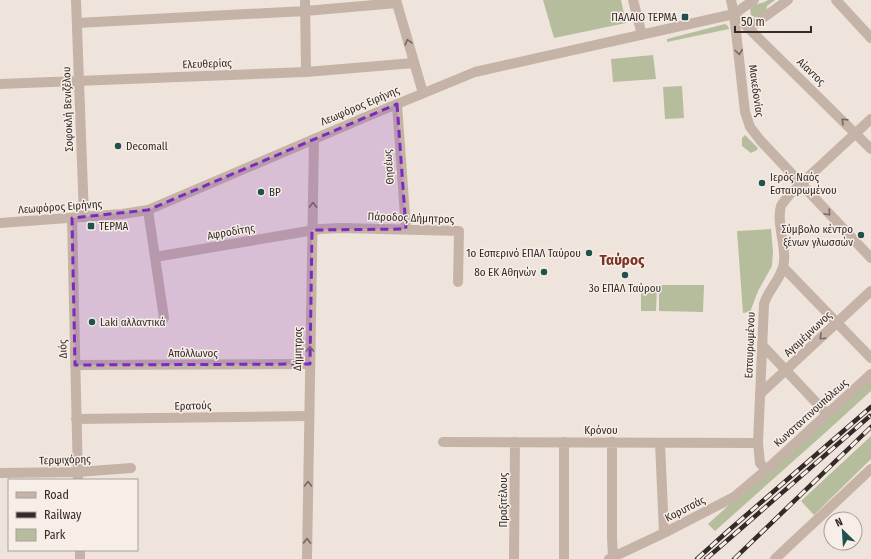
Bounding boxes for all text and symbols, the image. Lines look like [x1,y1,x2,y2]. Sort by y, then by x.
scale bar [735,8,811,34]
place label: ΠΑΛΑΙΟ ΤΕΡΜΑ [611,11,677,24]
marker: ΠΑΛΑΙΟ ΤΕΡΜΑ [680,12,690,22]
text: 50 m [741,15,765,29]
one-way arrow [404,39,413,46]
one-way arrow [734,49,743,56]
street label: Αίαντος [794,56,828,89]
street label: Ελευθερίας [182,57,232,71]
street label: Μακεδονίας [746,64,766,118]
street label: Σοφοκλή Βενιζέλου [60,66,76,152]
street label: Λεωφόρος Ειρήνης [319,83,402,128]
one-way arrow [841,118,849,126]
place label: Decomall [126,140,168,153]
marker: Decomall [113,141,123,151]
street label: Θησέως [381,149,397,185]
place label: Ιερός Ναός Εσταυρωμένου [770,171,837,197]
marker: Ιερός Ναός Εσταυρωμένου [757,178,767,188]
place label: BP [269,186,281,199]
marker: BP [256,187,266,197]
street label: Λεωφόρος Ειρήνης [17,198,103,216]
one-way arrow [309,202,317,208]
one-way arrow [823,208,830,215]
street label: Πάροδος Δήμητρος [367,210,455,226]
place label: ΤΕΡΜΑ [99,220,128,233]
marker: ΤΕΡΜΑ [86,221,96,231]
street label: Αφροδίτης [206,221,256,243]
place label: Σύμβολο κέντρο ξένων γλωσσών [781,223,853,249]
marker: Σύμβολο κέντρο ξένων γλωσσών [856,230,866,240]
place label: 1ο Εσπερινό ΕΠΑΛ Ταύρου [466,247,581,260]
marker: 1ο Εσπερινό ΕΠΑΛ Ταύρου [584,248,594,258]
district label: Ταύρος [600,251,645,269]
place label: 8ο ΕΚ Αθηνών [474,266,536,279]
marker: 8ο ΕΚ Αθηνών [539,267,549,277]
marker: 3ο ΕΠΑΛ Ταύρου [620,270,630,280]
place label: 3ο ΕΠΑΛ Ταύρου [589,282,661,295]
street label: Αγαμέμνωνος [781,308,835,359]
street label: Εσταυρωμένου [742,311,758,379]
place label: Laki αλλαντικά [100,316,165,329]
marker: Laki αλλαντικά [87,317,97,327]
street label: Δήμητρας [291,327,305,371]
one-way arrow [819,332,827,339]
street label: Διός [56,339,70,359]
one-way arrow [306,346,314,352]
street label: Απόλλωνος [168,347,218,360]
street label: Κωνσταντινουπόλεως [771,376,851,450]
street label: Ερατούς [174,399,212,413]
street label: Κρόνου [584,424,618,437]
street label: Τερψιχόρης [39,453,91,467]
street label: Πραξιτέλους [497,472,510,527]
legend [8,479,138,551]
one-way arrow [304,481,312,487]
text: Road [44,488,69,502]
street label: Κορυτσάς [663,493,708,525]
text: Railway [44,508,82,522]
north arrow [823,511,863,551]
text: N [833,515,845,530]
text: Park [44,528,66,542]
one-way arrow [303,538,311,544]

